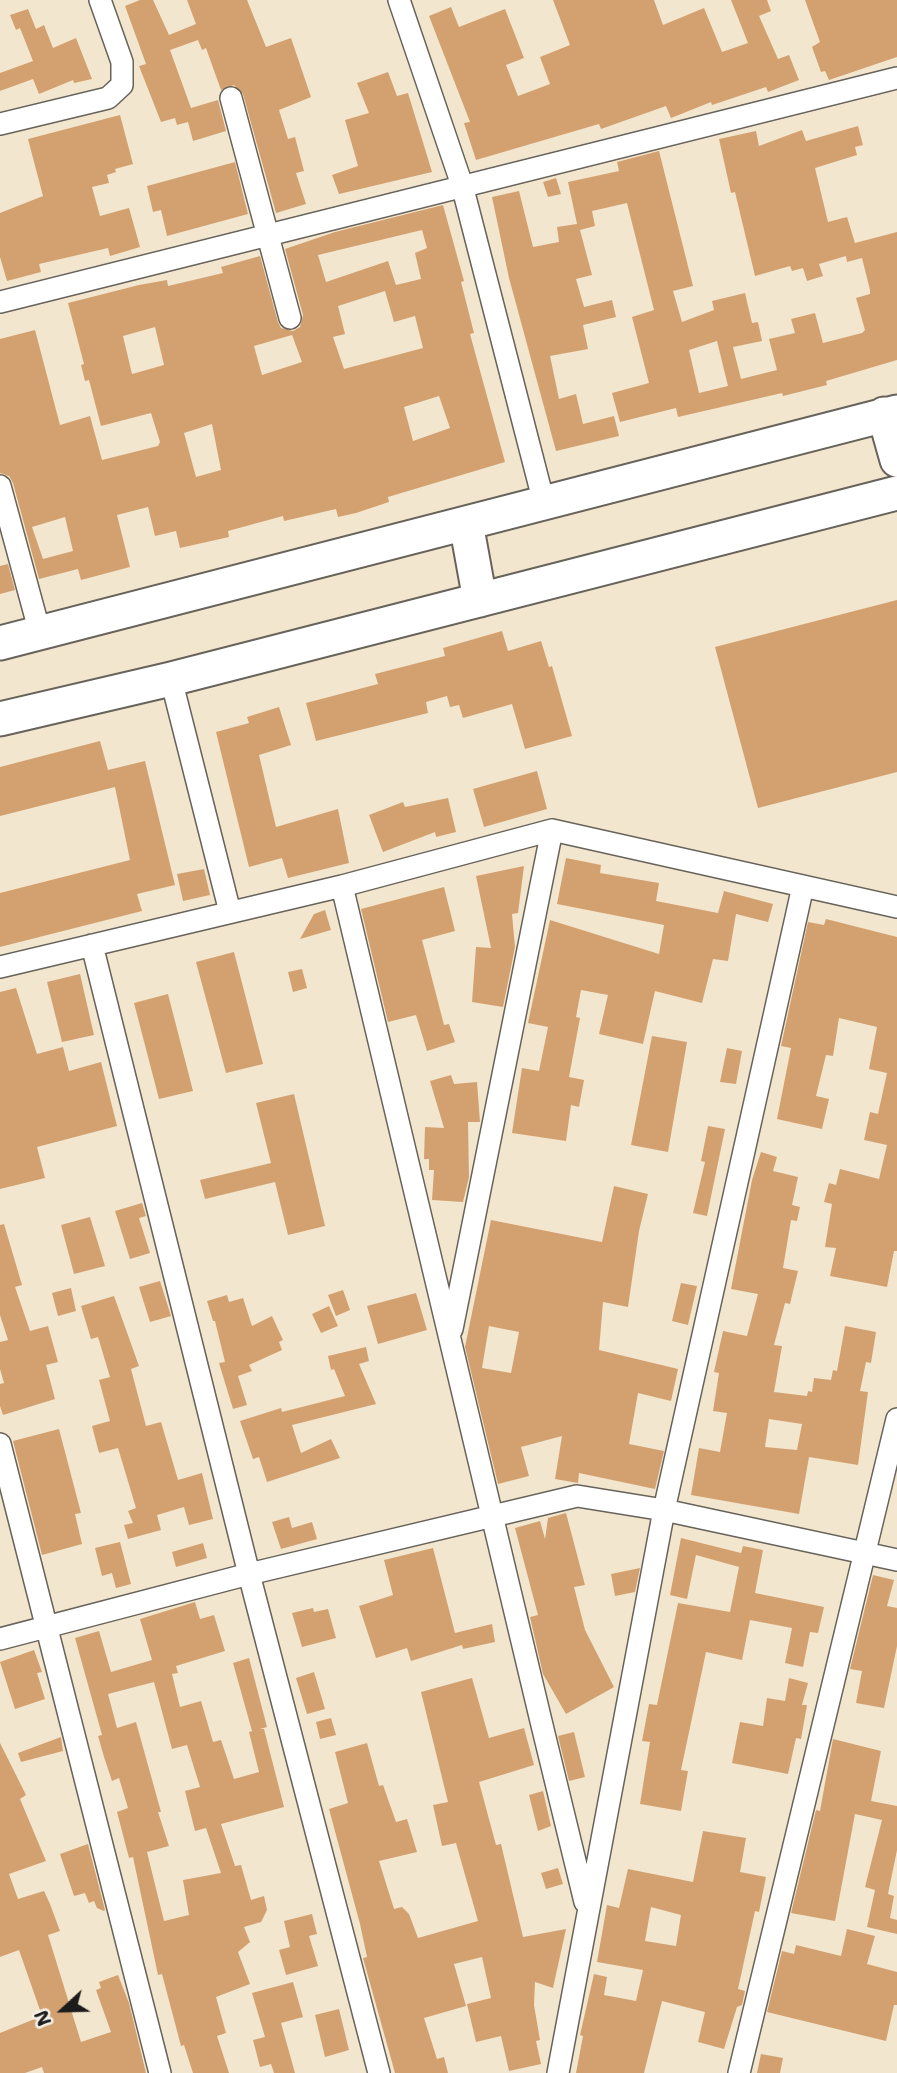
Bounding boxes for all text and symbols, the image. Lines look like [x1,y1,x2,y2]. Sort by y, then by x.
north arrow [28,1975,98,2045]
text: N [29,2006,57,2030]

